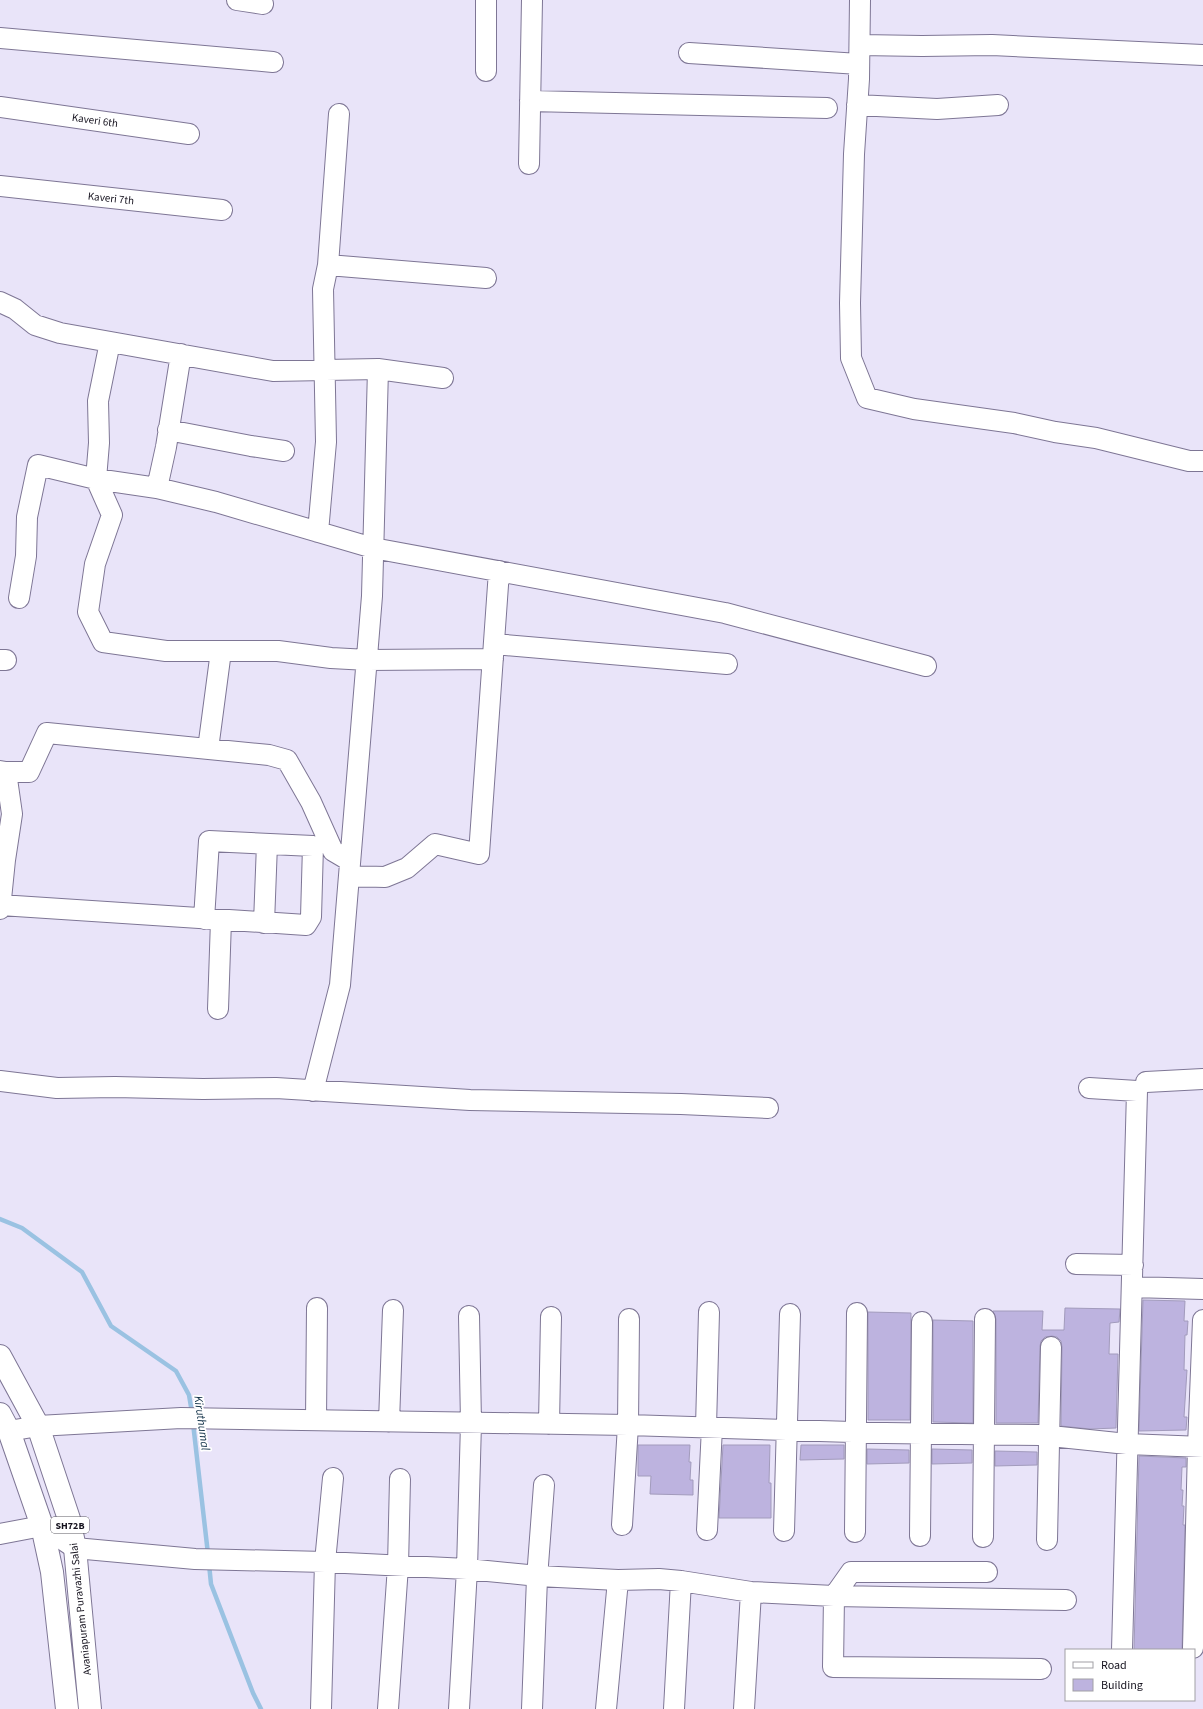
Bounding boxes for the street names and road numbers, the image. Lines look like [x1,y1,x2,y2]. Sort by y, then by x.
street label: Kaveri 6th [71,110,119,131]
street label: Kaveri 7th [87,189,135,208]
road number: SH72B [51,1517,89,1533]
street label: Avaniapuram Puravazhi Salai [66,1542,95,1676]

